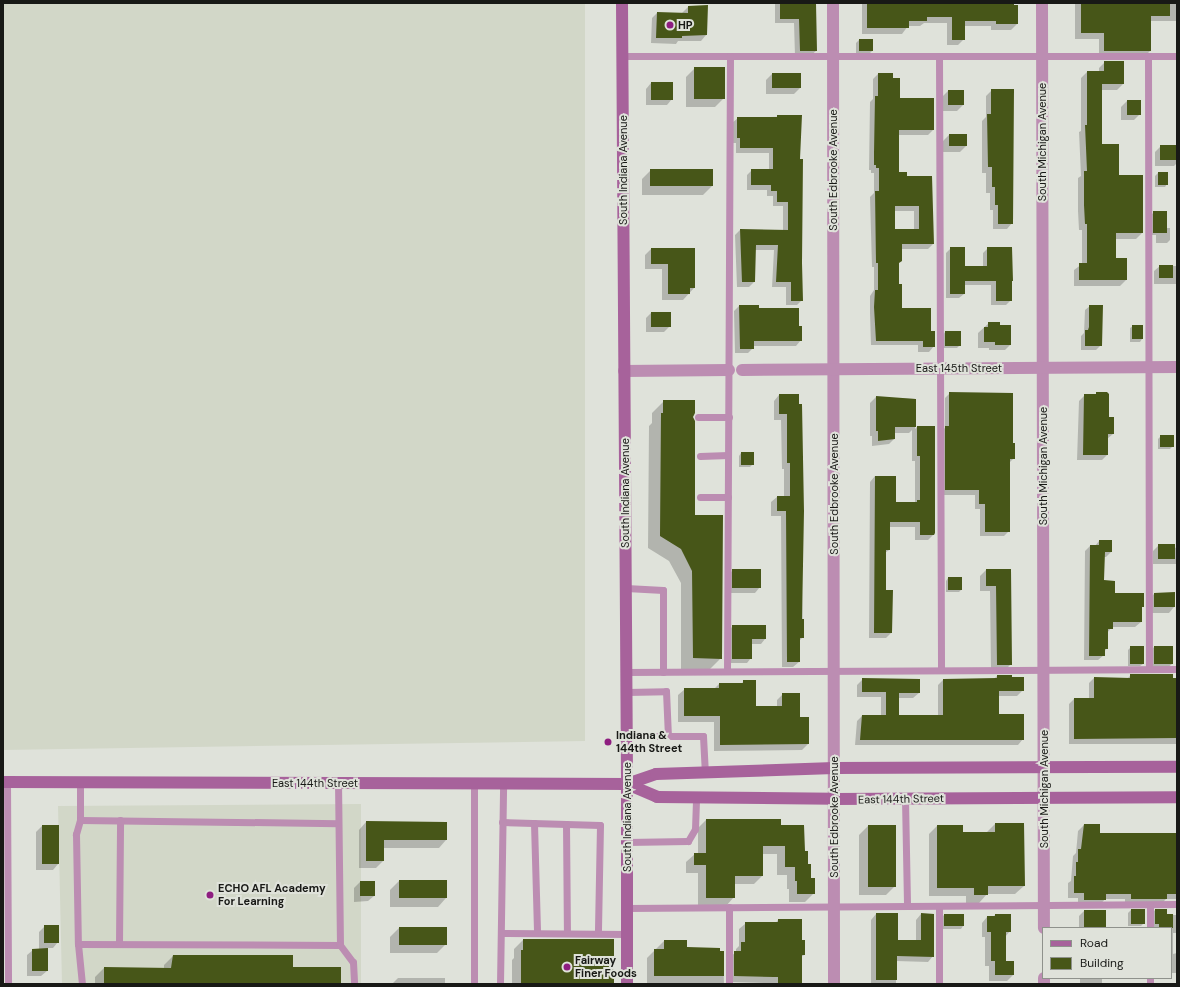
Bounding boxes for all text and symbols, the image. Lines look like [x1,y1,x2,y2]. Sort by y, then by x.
place label: HP [678,18,693,32]
marker: HP [665,20,675,30]
street label: South Michigan Avenue [1035,83,1049,201]
street label: South Edbrooke Avenue [826,109,840,231]
street label: South Indiana Avenue [616,115,630,225]
street label: East 145th Street [916,361,1002,375]
street label: South Michigan Avenue [1036,407,1050,525]
street label: South Edbrooke Avenue [827,433,841,555]
street label: South Indiana Avenue [618,438,632,548]
place label: Indiana & 144th Street [616,729,682,755]
street label: South Michigan Avenue [1037,730,1051,848]
marker: Indiana & 144th Street [603,737,613,747]
street label: South Edbrooke Avenue [827,756,841,878]
street label: South Indiana Avenue [620,762,634,872]
street label: East 144th Street [272,776,358,790]
street label: East 144th Street [858,792,944,806]
place label: ECHO AFL Academy For Learning [218,882,326,908]
marker: ECHO AFL Academy For Learning [205,890,215,900]
legend [1042,927,1172,979]
text: Road [1080,935,1108,951]
place label: Fairway Finer Foods [575,954,637,980]
text: Building [1080,955,1124,971]
marker: Fairway Finer Foods [562,962,572,972]

